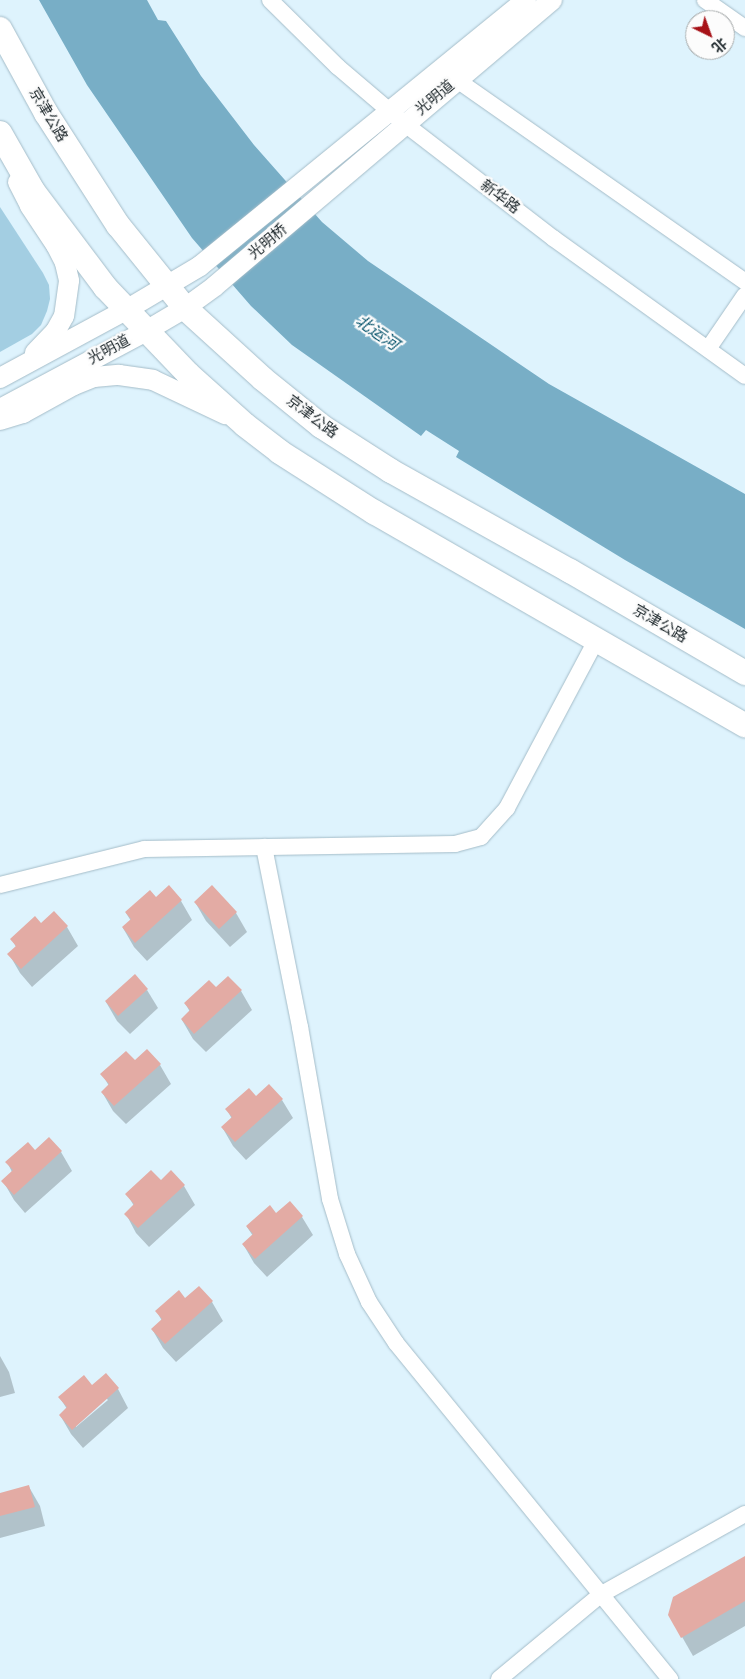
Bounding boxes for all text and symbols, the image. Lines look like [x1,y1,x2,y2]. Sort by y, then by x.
north arrow [685,10,735,60]
text: 北 [709,35,730,56]
street label: 光明道 [412,77,458,119]
street label: 京津公路 [25,85,71,145]
street label: 新华路 [477,176,523,218]
street label: 光明桥 [245,221,291,263]
water label: 北运河 [352,311,402,355]
street label: 光明道 [85,331,133,369]
street label: 京津公路 [283,392,341,442]
street label: 京津公路 [630,601,690,647]

